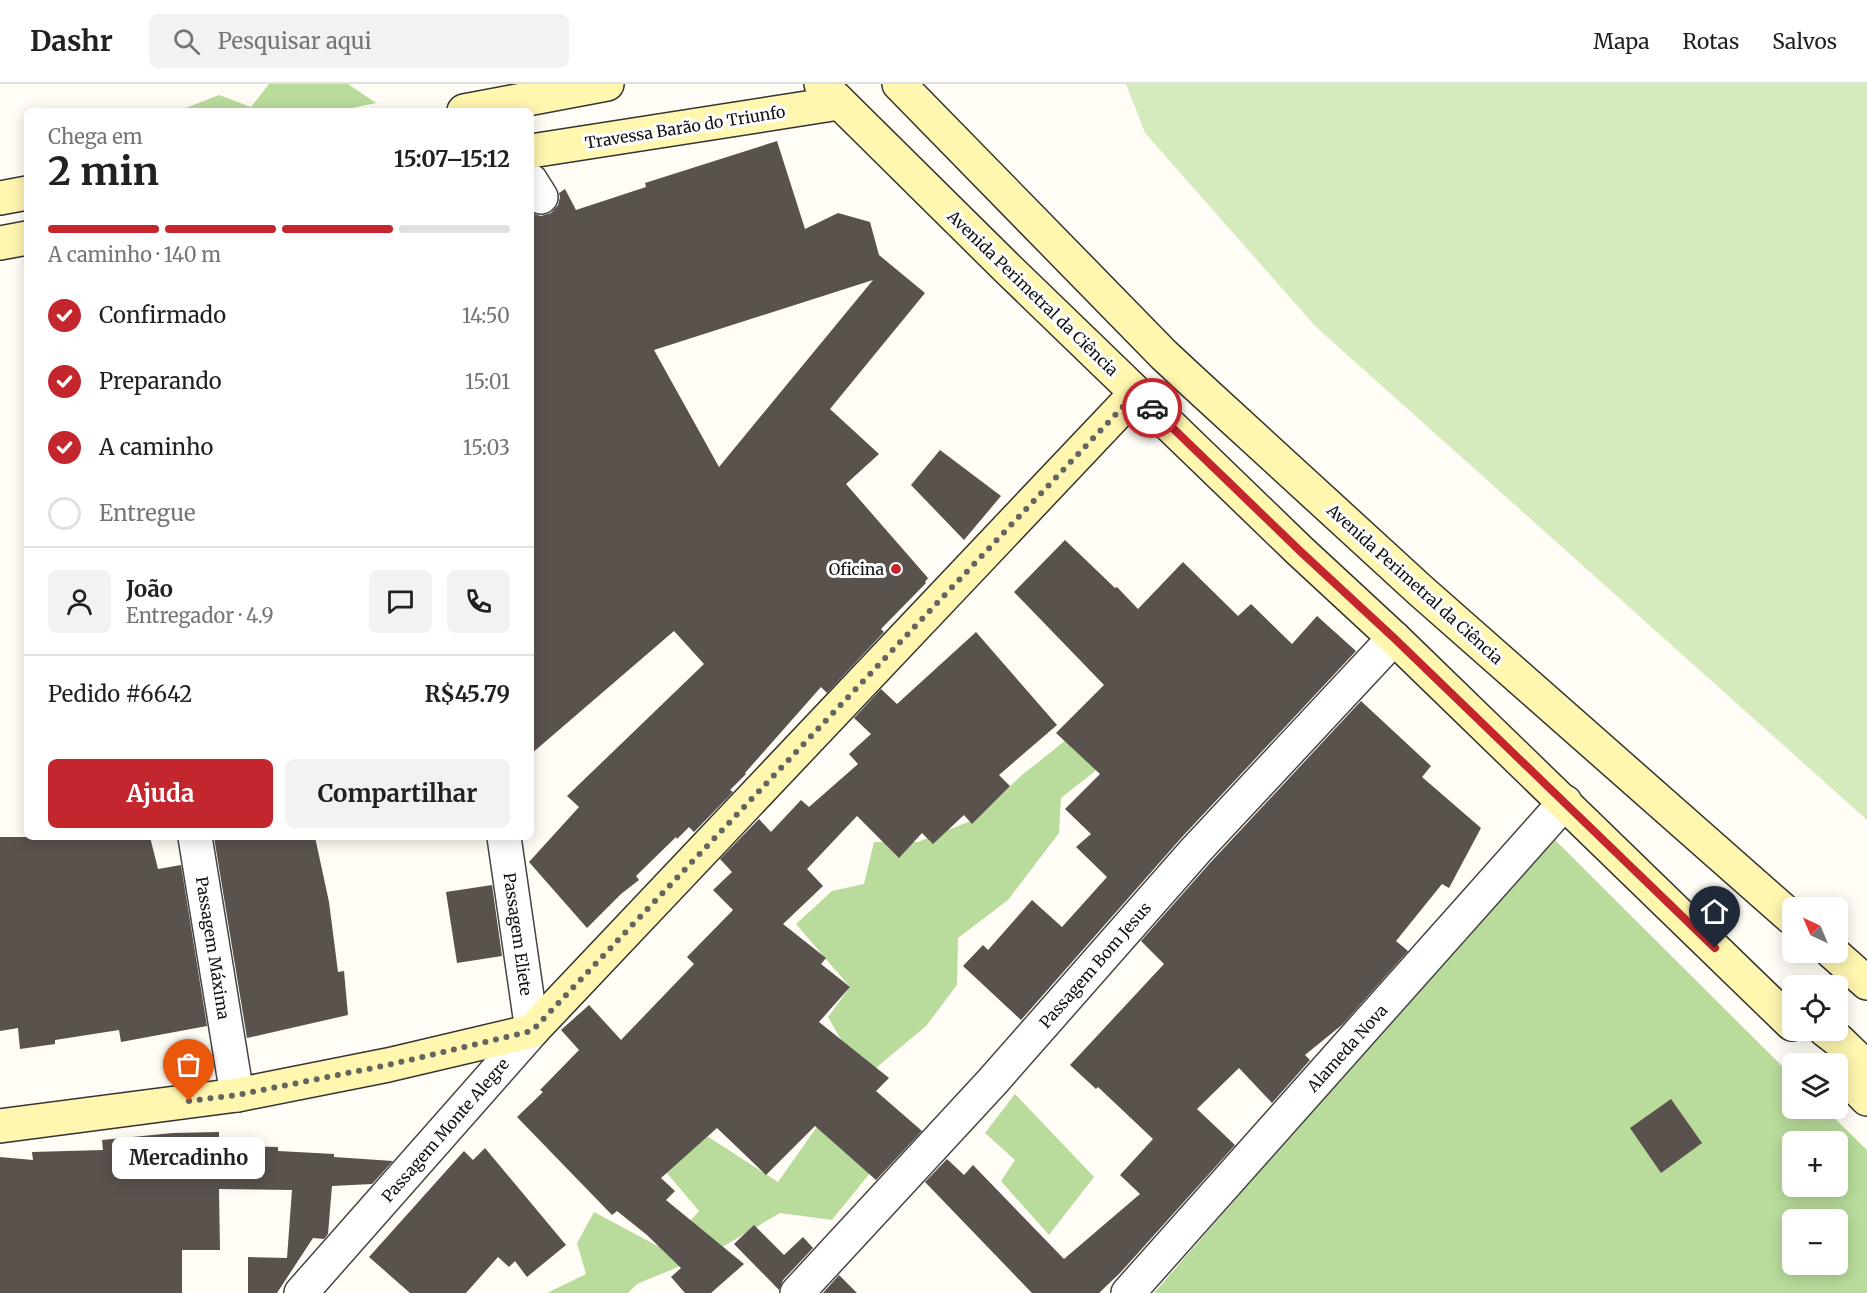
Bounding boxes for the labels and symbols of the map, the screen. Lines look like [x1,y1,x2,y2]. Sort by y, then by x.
street label: Travessa Barão do Triunfo [583,101,787,153]
street label: Avenida Perimetral da Ciência [943,205,1123,380]
courier [1122,378,1182,438]
street label: Avenida Perimetral da Ciência [1322,499,1507,668]
place label: Oficina [829,559,884,579]
marker: Oficina [889,562,903,576]
street label: Passagem Eliete [499,871,537,997]
street label: Passagem Máxima [192,875,234,1021]
pin [1689,886,1740,948]
north arrow [1782,897,1848,963]
street label: Passagem Bom Jesus [1035,898,1155,1032]
street label: Alameda Nova [1302,1000,1392,1097]
pin [163,1039,214,1101]
street label: Passagem Monte Alegre [377,1054,513,1206]
callout: Mercadinho [112,1137,266,1179]

